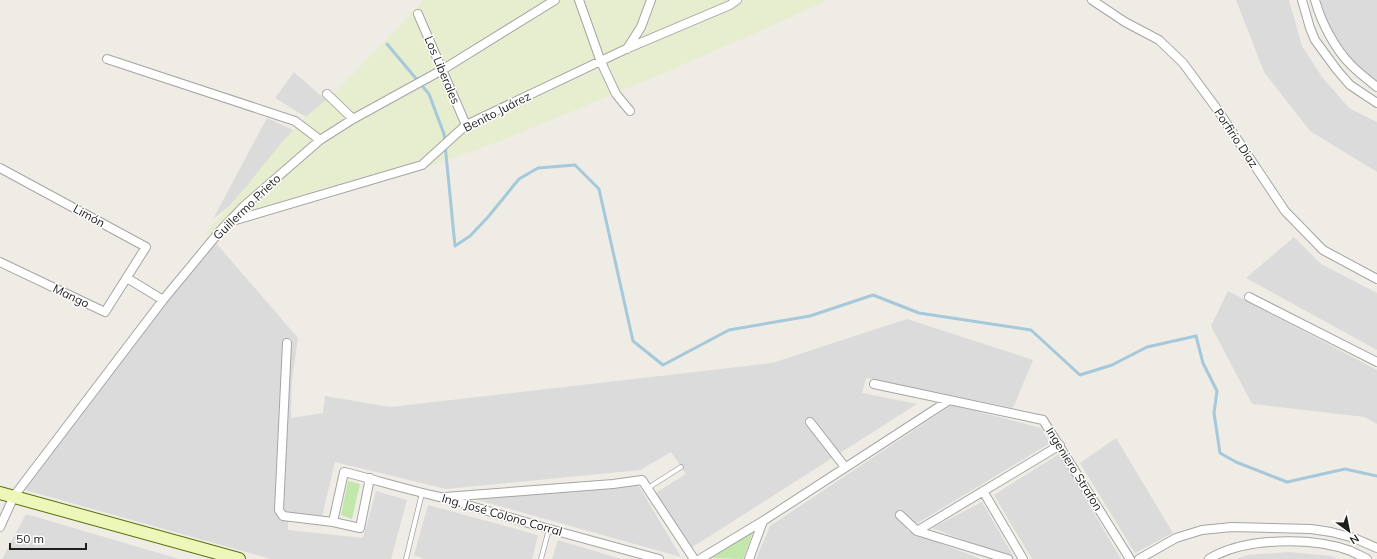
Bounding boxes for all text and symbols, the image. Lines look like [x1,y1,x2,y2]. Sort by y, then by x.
street label: Los Liberales [421,34,464,106]
street label: Benito Juárez [460,88,533,135]
street label: Porfirio Diaz [1211,105,1262,170]
street label: Guillermo Prieto [210,171,284,243]
street label: Limón [71,201,108,230]
street label: Mango [51,280,92,311]
street label: Ingeniero Strafon [1043,424,1106,513]
street label: Ing. José Colono Corral [440,490,564,539]
north arrow [1329,511,1369,551]
scale bar [10,525,86,551]
text: 50 m [16,531,44,546]
text: N [1347,531,1362,548]

